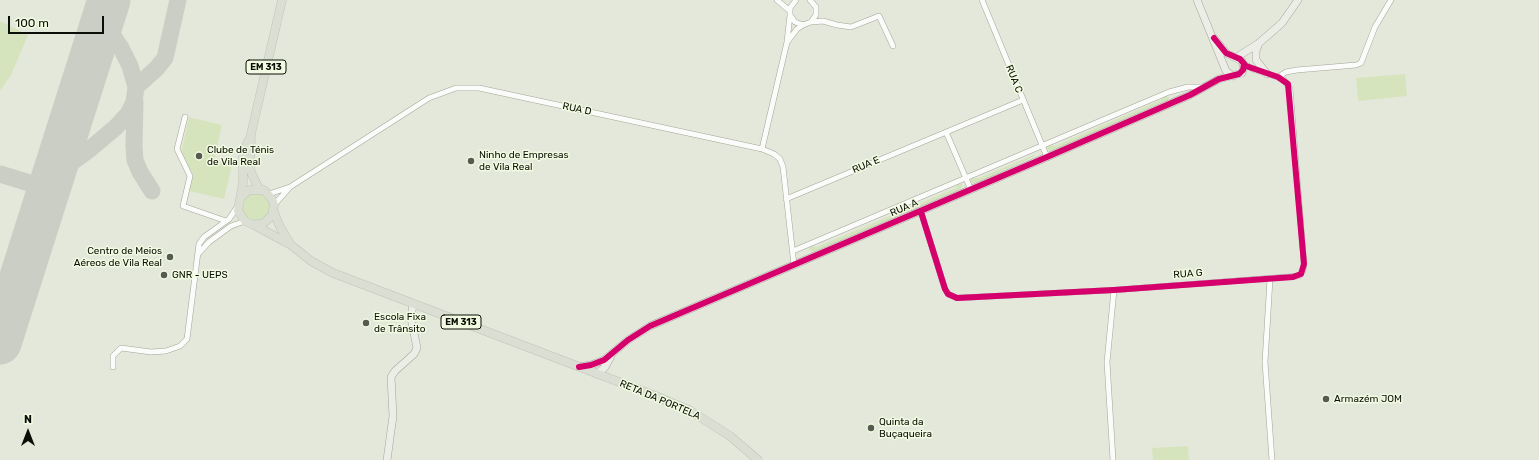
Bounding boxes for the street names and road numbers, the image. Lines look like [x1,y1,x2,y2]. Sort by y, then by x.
road number: EM 313 [246,60,286,74]
street label: RUA C [1003,63,1025,95]
street label: RUA D [561,100,593,118]
street label: RUA E [850,154,882,176]
street label: RUA A [888,197,920,219]
street label: RUA G [1173,267,1203,281]
road number: EM 313 [441,315,481,329]
street label: RETA DA PORTELA [618,378,702,422]

